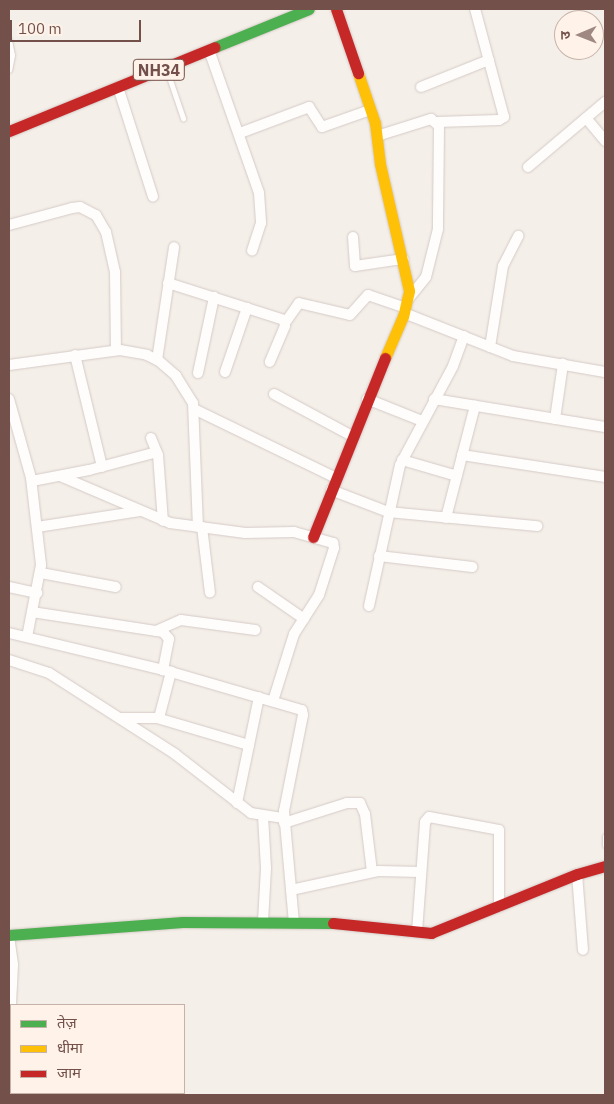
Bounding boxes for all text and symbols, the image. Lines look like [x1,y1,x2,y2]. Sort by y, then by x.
scale bar [12,10,144,42]
north arrow [554,10,604,60]
text: 100 m [18,19,62,38]
text: उ [556,31,574,40]
road number: NH34 [133,56,185,84]
legend [10,1004,185,1094]
text: तेज़ [57,1013,77,1032]
text: धीमा [57,1038,83,1057]
text: जाम [57,1063,81,1082]

